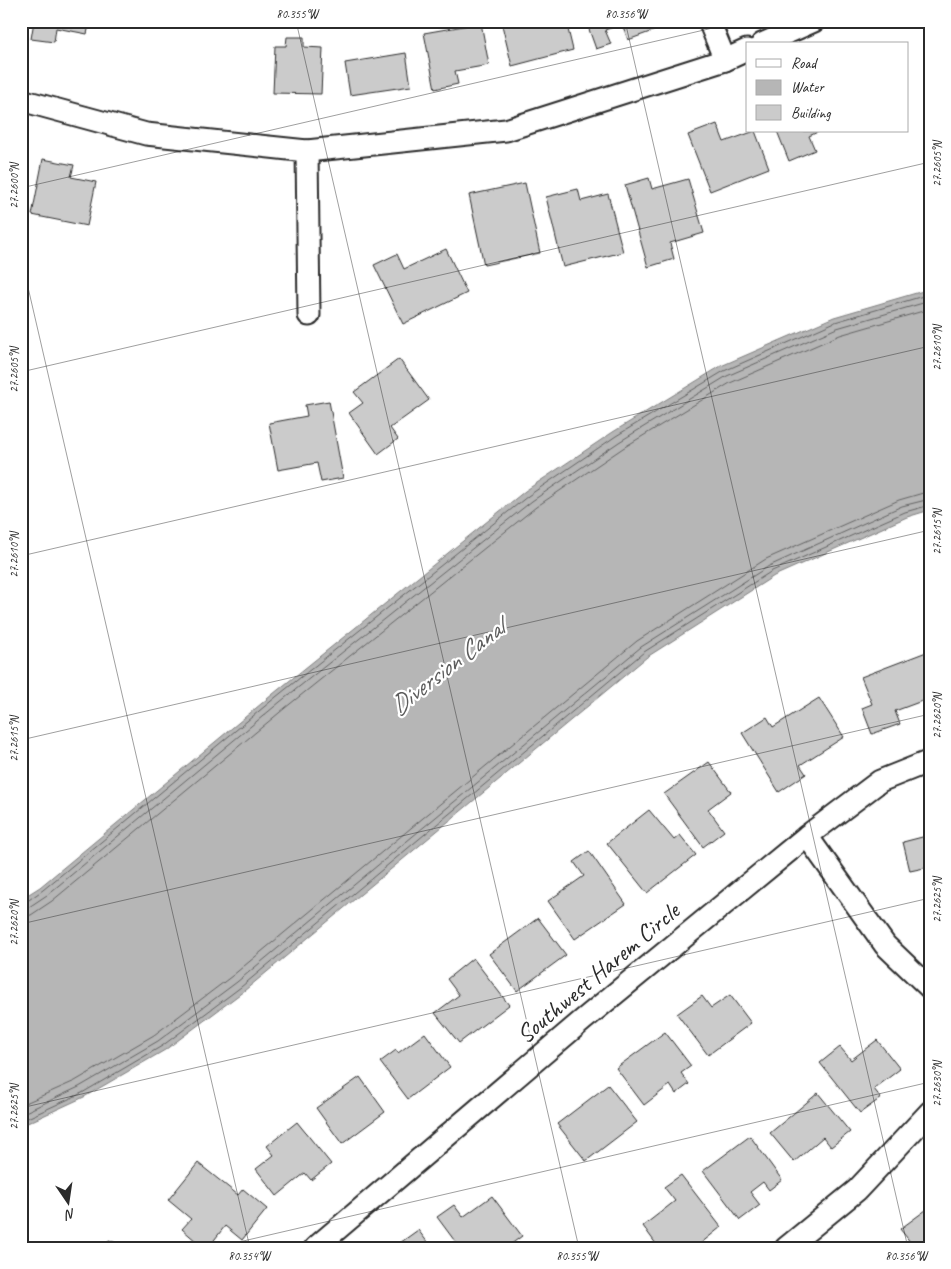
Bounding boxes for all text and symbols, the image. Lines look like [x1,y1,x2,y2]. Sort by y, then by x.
text: 80.355°W [276,6,320,22]
text: 80.356°W [605,6,649,22]
legend [746,42,908,132]
text: Road [791,54,818,73]
text: Water [791,78,825,97]
text: Building [791,104,831,123]
text: 27.2605°N [929,140,945,187]
text: 27.2600°N [6,162,22,209]
text: 27.2610°N [929,324,945,371]
text: 27.2605°N [6,346,22,393]
text: 27.2615°N [929,508,945,555]
text: 27.2610°N [6,531,22,578]
water label: Diversion Canal [383,606,518,722]
text: 27.2620°N [929,692,945,739]
text: 27.2615°N [6,715,22,762]
text: 27.2625°N [929,876,945,923]
street label: Southwest Harem Circle [510,894,688,1051]
text: 27.2620°N [6,899,22,946]
text: 27.2630°N [929,1060,945,1107]
text: 27.2625°N [6,1083,22,1130]
north arrow [42,1176,92,1226]
text: N [62,1205,77,1224]
text: 80.354°W [228,1248,272,1264]
text: 80.355°W [556,1248,600,1264]
text: 80.356°W [885,1248,929,1264]

